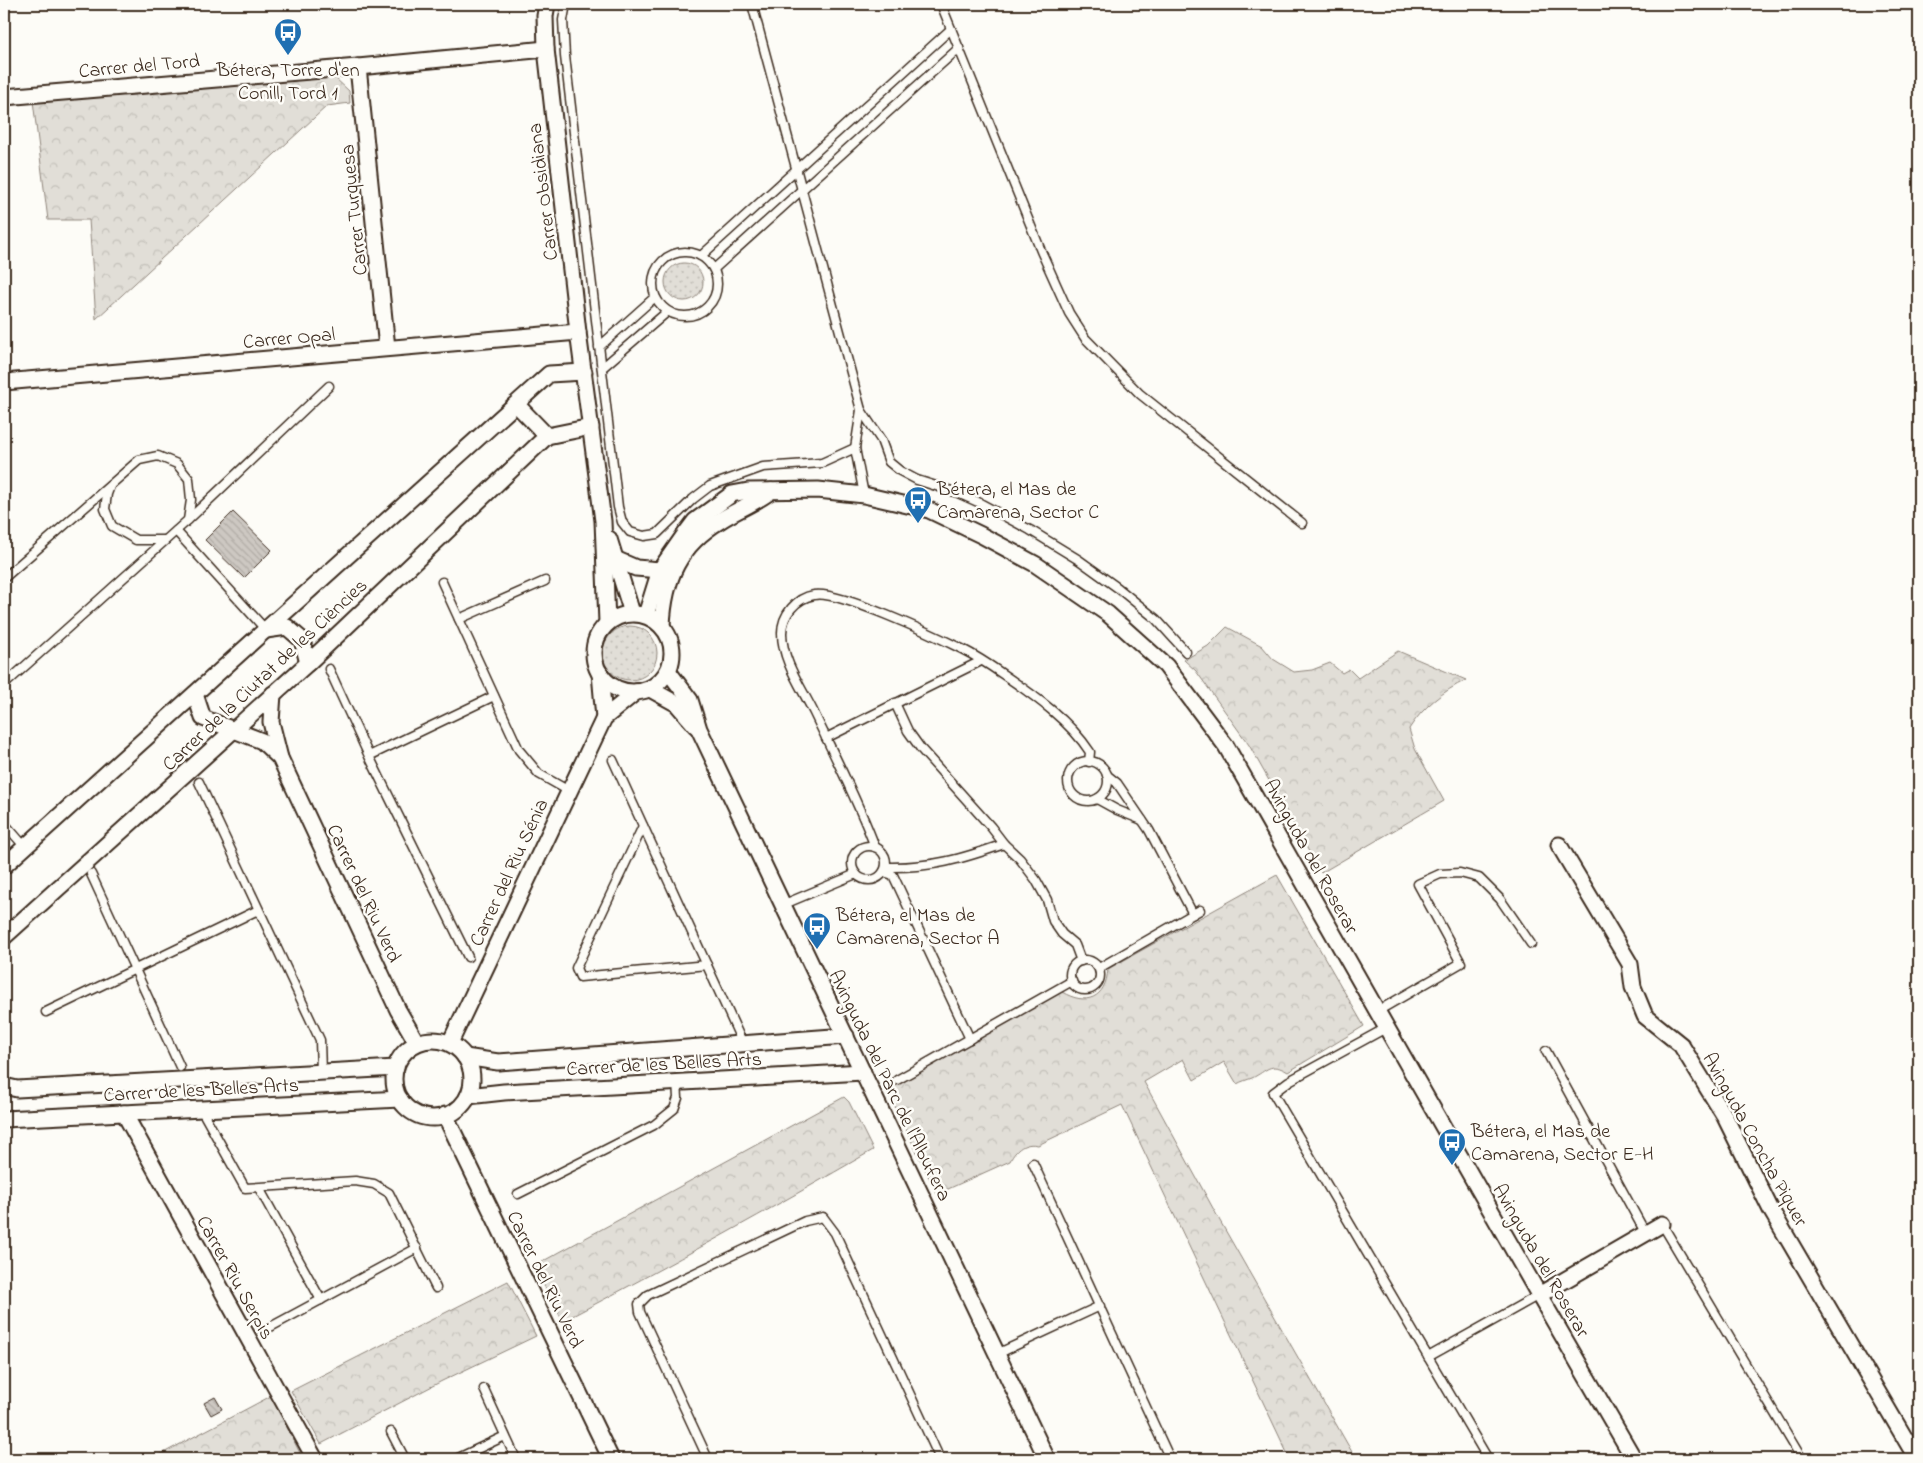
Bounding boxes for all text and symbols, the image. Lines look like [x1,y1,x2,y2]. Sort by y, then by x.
bus stop icon: Bétera, Torre d'en Conill, Tord 1 [273,17,303,56]
street label: Carrer del Tord [77,48,201,87]
place label: Bétera, Torre d'en Conill, Tord 1 [215,57,360,109]
street label: Carrer Obsidiana [522,121,567,262]
street label: Carrer Turquesa [334,143,377,277]
street label: Carrer Opal [242,321,337,358]
place label: Bétera, el Mas de Camarena, Sector C [936,476,1099,528]
bus stop icon: Bétera, el Mas de Camarena, Sector C [903,485,933,524]
street label: Carrer de la Ciutat de les Ciències [156,573,375,779]
street label: Avinguda del Roserar [1254,774,1365,941]
street label: Carrer del Riu Sénia [463,794,557,952]
street label: Carrer del Riu Verd [318,820,408,968]
place label: Bétera, el Mas de Camarena, Sector A [835,902,1000,954]
bus stop icon: Bétera, el Mas de Camarena, Sector A [802,911,832,950]
street label: Avinguda del Parc de l'Albufera [819,965,958,1207]
street label: Carrer de les Belles Arts [566,1046,763,1085]
street label: Avinguda Concha Piquer [1693,1048,1814,1234]
street label: Carrer de les Belles Arts [103,1072,300,1111]
place label: Bétera, el Mas de Camarena, Sector E-H [1470,1118,1654,1170]
bus stop icon: Bétera, el Mas de Camarena, Sector E-H [1437,1127,1467,1166]
street label: Avinguda del Roserar [1483,1179,1596,1345]
street label: Carrer del Riu Verd [498,1206,590,1354]
street label: Carrer Riu Serpis [188,1211,280,1346]

